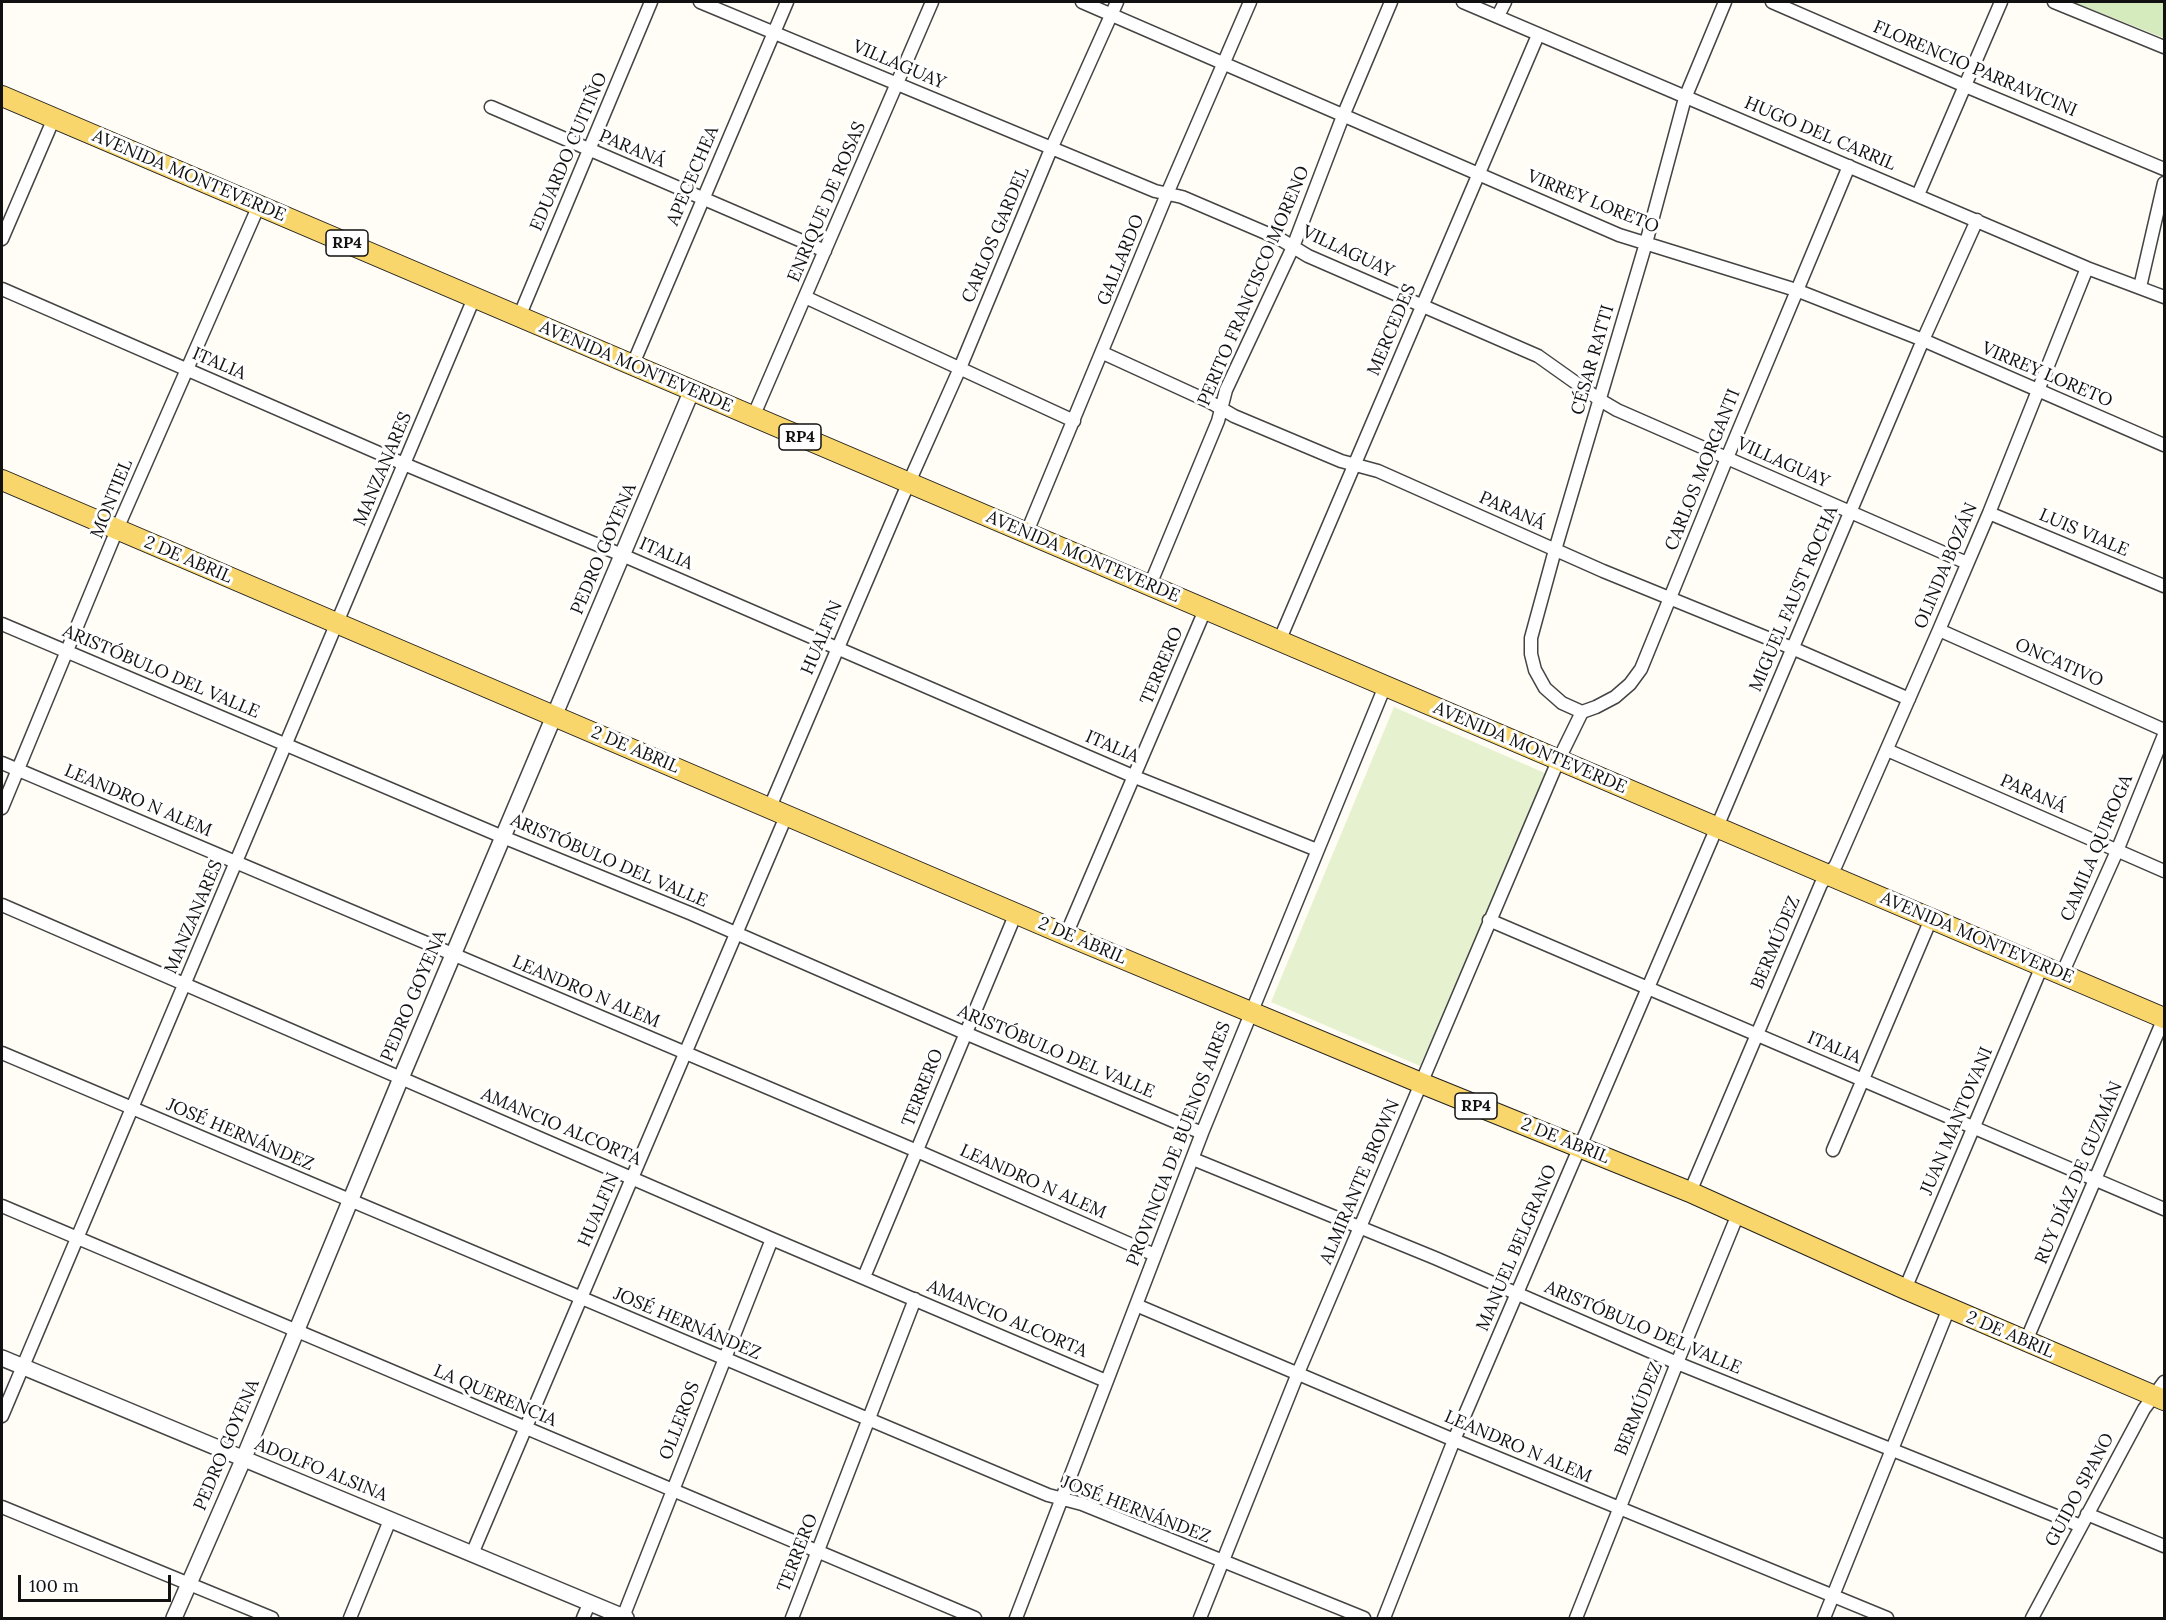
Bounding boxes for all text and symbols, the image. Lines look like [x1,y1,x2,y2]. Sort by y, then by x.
street label: FLORENCIO PARRAVICINI [1870,16,2080,122]
street label: VILLAGUAY [849,36,949,94]
street label: EDUARDO CUITIÑO [526,69,612,235]
street label: HUGO DEL CARRIL [1741,92,1899,176]
street label: ENRIQUE DE ROSAS [783,119,871,285]
street label: APECECHEA [662,123,724,229]
street label: AVENIDA MONTEVERDE [89,125,289,227]
street label: PARANÁ [596,125,668,173]
street label: PERITO FRANCISCO MORENO [1194,163,1314,409]
street label: CARLOS GARDEL [958,164,1034,306]
street label: VIRREY LORETO [1524,166,1662,238]
street label: GALLARDO [1093,211,1149,309]
street label: VILLAGUAY [1299,221,1397,283]
road number: RP4 [326,230,368,256]
street label: MERCEDES [1363,281,1421,379]
street label: CÉSAR RATTI [1567,303,1619,417]
street label: AVENIDA MONTEVERDE [536,316,736,418]
street label: VIRREY LORETO [1978,338,2116,412]
street label: ITALIA [189,343,249,385]
street label: CARLOS MORGANTI [1661,386,1745,554]
street label: MANZANARES [349,409,417,529]
road number: RP4 [779,424,821,450]
street label: VILLAGUAY [1733,433,1833,493]
street label: MONTIEL [86,456,138,542]
street label: PEDRO GOYENA [567,480,641,618]
street label: PARANÁ [1476,487,1548,535]
street label: OLINDA BOZÁN [1910,500,1982,632]
street label: MIGUEL FAUST ROCHA [1745,503,1843,695]
street label: LUIS VIALE [2036,504,2132,562]
street label: AVENIDA MONTEVERDE [983,506,1183,608]
street label: 2 DE ABRIL [141,532,235,588]
street label: ITALIA [636,533,696,575]
street label: HUALFIN [797,598,847,678]
street label: ARISTÓBULO DEL VALLE [59,621,263,723]
street label: TERRERO [1136,624,1188,708]
street label: ONCATIVO [2012,634,2106,692]
street label: AVENIDA MONTEVERDE [1430,697,1630,799]
street label: 2 DE ABRIL [588,722,682,778]
street label: ITALIA [1082,726,1142,768]
street label: LEANDRO N ALEM [61,760,215,842]
street label: PARANÁ [1997,770,2069,818]
street label: CAMILA QUIROGA [2056,771,2138,925]
street label: ARISTÓBULO DEL VALLE [507,810,711,912]
street label: MANZANARES [160,857,228,977]
street label: AVENIDA MONTEVERDE [1877,887,2077,989]
street label: BERMÚDEZ [1747,893,1805,993]
street label: 2 DE ABRIL [1035,913,1129,969]
street label: PEDRO GOYENA [377,927,451,1065]
street label: LEANDRO N ALEM [509,951,663,1033]
street label: ARISTÓBULO DEL VALLE [954,1001,1158,1103]
street label: PROVINCIA DE BUENOS AIRES [1122,1019,1236,1269]
street label: ITALIA [1804,1027,1864,1069]
street label: JUAN MANTOVANI [1916,1044,1998,1198]
street label: TERRERO [898,1046,948,1130]
street label: RUY DÍAZ DE GUZMÁN [2031,1078,2127,1268]
street label: AMANCIO ALCORTA [478,1083,644,1171]
road number: RP4 [1455,1093,1497,1119]
street label: JOSÉ HERNÁNDEZ [163,1094,317,1176]
street label: ALMIRANTE BROWN [1316,1096,1404,1268]
street label: 2 DE ABRIL [1518,1113,1612,1169]
street label: LEANDRO N ALEM [956,1140,1110,1224]
street label: MANUEL BELGRANO [1472,1162,1562,1334]
street label: HUALFIN [574,1170,624,1250]
street label: AMANCIO ALCORTA [924,1275,1090,1363]
street label: ARISTÓBULO DEL VALLE [1541,1277,1745,1379]
street label: JOSÉ HERNÁNDEZ [610,1283,764,1365]
street label: 2 DE ABRIL [1963,1307,2057,1363]
street label: BERMÚDEZ [1610,1359,1668,1459]
street label: LA QUERENCIA [430,1360,560,1432]
street label: PEDRO GOYENA [190,1376,264,1514]
street label: OLLEROS [655,1379,705,1463]
street label: LEANDRO N ALEM [1441,1406,1595,1488]
street label: GUIDO SPANO [2041,1430,2119,1550]
street label: ADOLFO ALSINA [252,1434,390,1506]
street label: JOSÉ HERNÁNDEZ [1059,1472,1213,1548]
street label: TERRERO [773,1511,823,1595]
scale bar [21,1563,174,1601]
text: 100 m [29,1574,79,1597]

